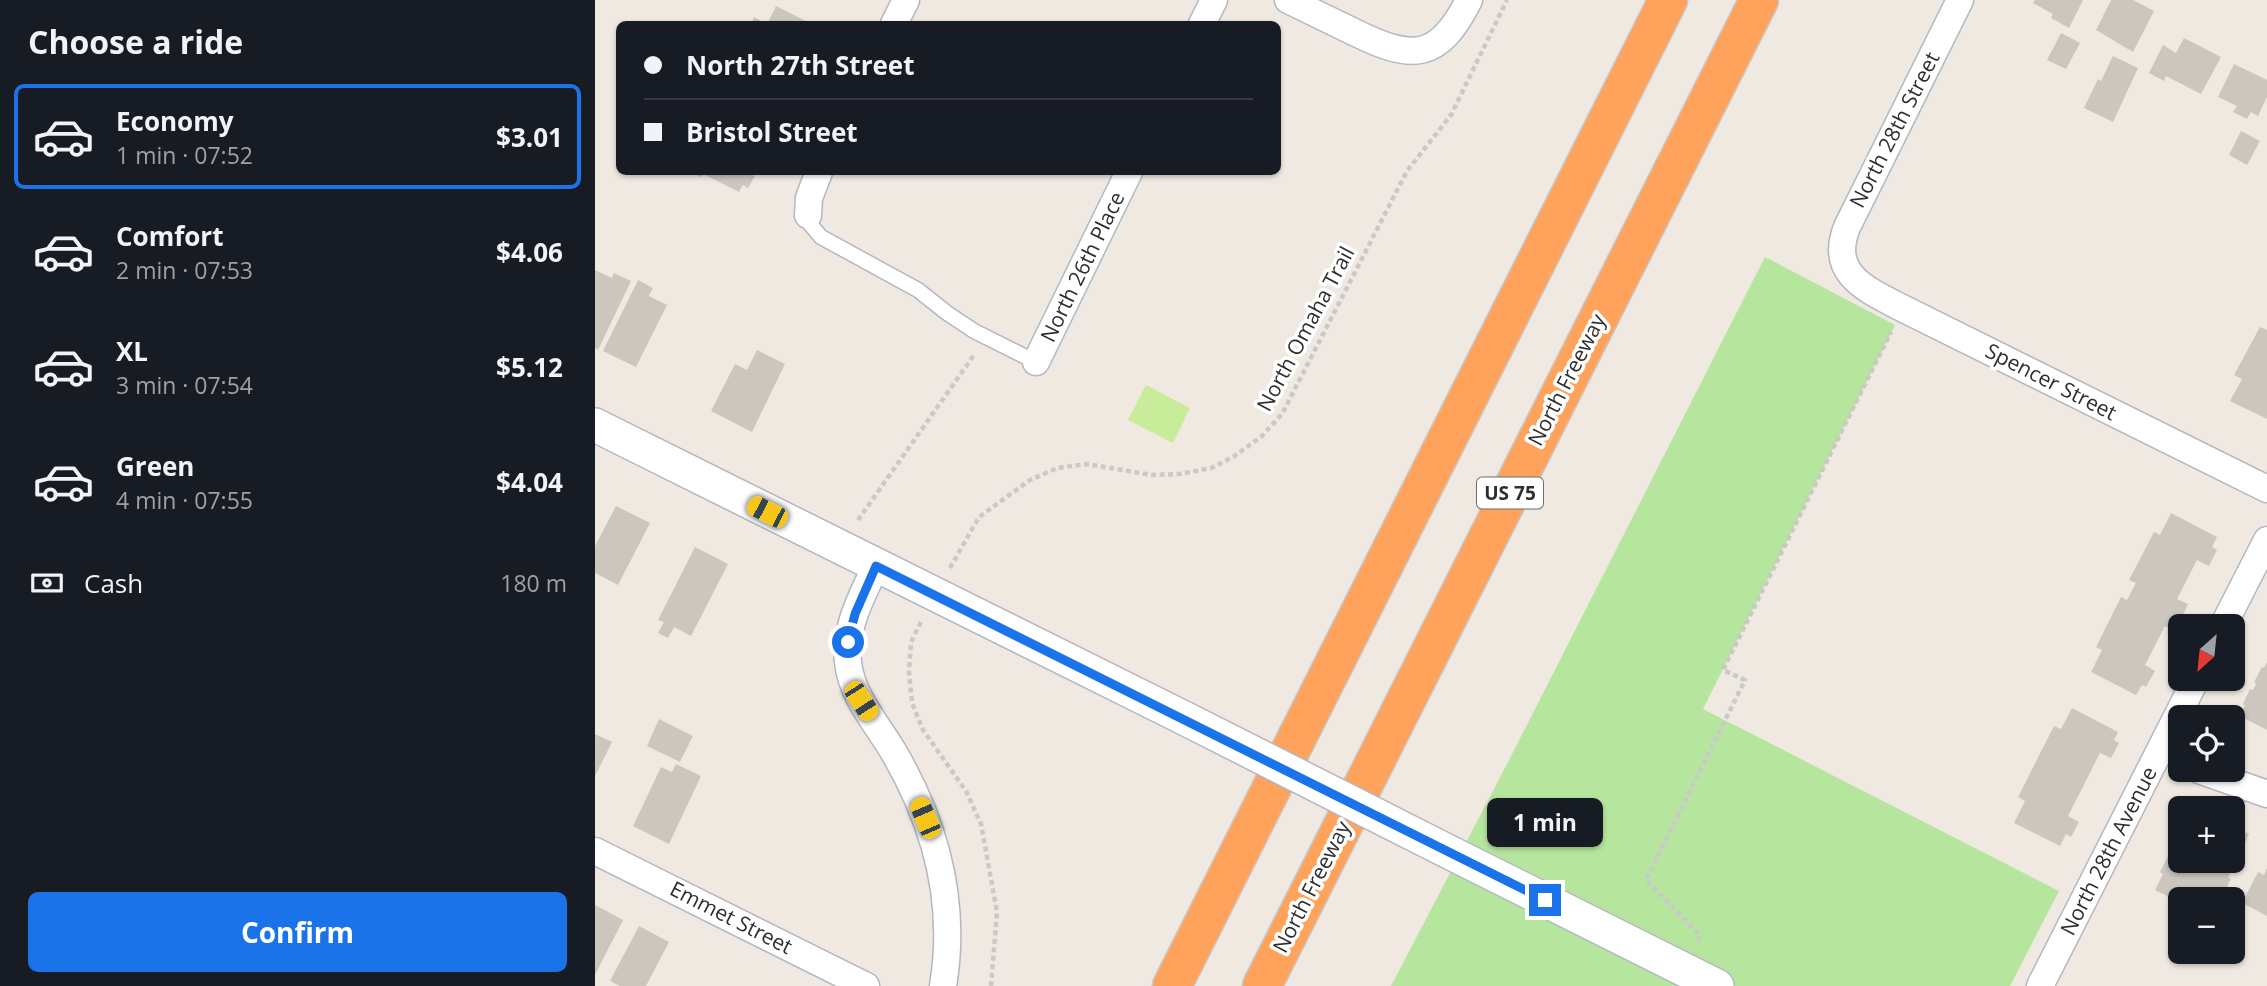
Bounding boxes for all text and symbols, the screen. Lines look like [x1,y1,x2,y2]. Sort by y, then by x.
text: Choose a ride [28,20,243,63]
text: North 27th Street [686,47,914,83]
street label: North 28th Street [1843,47,1945,212]
text: Economy [116,103,234,139]
icon: car [32,105,95,168]
text: Bristol Street [686,114,858,150]
text: $3.01 [496,119,563,155]
text: 1 min · 07:52 [116,139,253,171]
street label: North 26th Place [1034,187,1131,346]
text: Comfort [116,218,223,254]
icon: car [32,220,95,283]
text: $4.06 [496,234,563,270]
street label: North Omaha Trail [1250,241,1360,416]
text: 2 min · 07:53 [116,254,253,286]
street label: North Freeway [1521,308,1612,450]
text: XL [116,333,148,369]
icon: car [32,335,95,398]
street label: Spencer Street [1981,336,2122,426]
text: $5.12 [496,349,563,385]
text: 3 min · 07:54 [116,369,253,401]
text: Green [116,448,194,484]
icon: car [32,450,95,513]
text: $4.04 [496,464,563,500]
road number: US 75 [1477,478,1543,508]
text: 4 min · 07:55 [116,484,253,516]
car [744,493,791,531]
icon: cash [28,564,66,602]
text: Cash [84,565,143,601]
text: 180 m [500,567,567,599]
north arrow [2168,614,2245,691]
map controls [2168,614,2245,964]
route start [832,626,864,658]
car [841,678,882,724]
button: locate [2168,705,2245,782]
street label: North 28th Avenue [2053,761,2163,940]
car [908,795,943,841]
button: + [2168,796,2245,873]
callout: 1 min [1487,799,1603,848]
text: 1 min [1513,806,1577,838]
street label: North Freeway [1266,815,1357,957]
street label: Emmet Street [665,874,797,960]
route end [1529,884,1561,916]
button: − [2168,887,2245,964]
button: Confirm [28,892,567,972]

